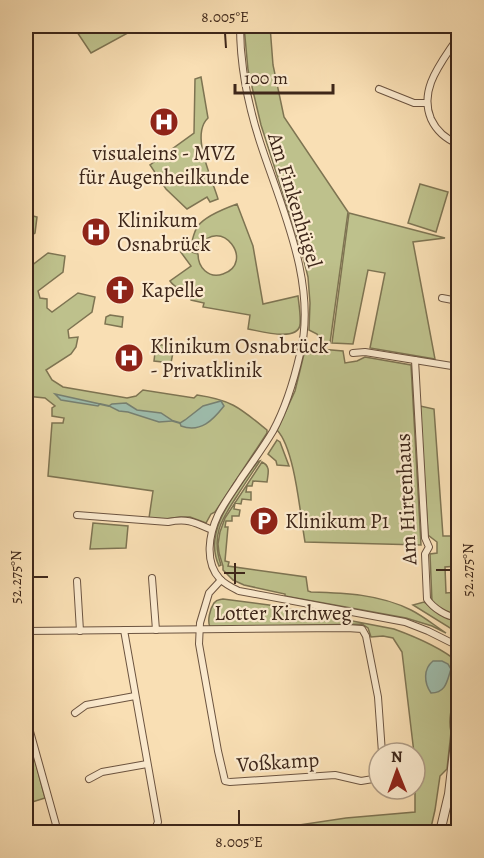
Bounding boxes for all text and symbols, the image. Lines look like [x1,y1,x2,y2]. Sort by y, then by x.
text: 8.005°E [201,7,249,27]
scale bar [235,57,332,95]
text: 100 m [244,66,288,90]
hospital icon: visualeins - MVZ für Augenheilkunde [148,106,180,138]
street label: Am Finkenhügel [261,128,329,271]
place label: visualeins - MVZ für Augenheilkunde [79,139,249,191]
place label: Klinikum Osnabrück [117,206,211,258]
hospital icon: Klinikum Osnabrück [80,216,112,248]
church icon: Kapelle [104,274,136,306]
place label: Kapelle [141,276,204,304]
place label: Klinikum Osnabrück - Privatklinik [150,332,329,384]
hospital icon: Klinikum Osnabrück - Privatklinik [113,342,145,374]
street label: Am Hirtenhaus [389,432,423,567]
parking icon: Klinikum P1 [248,505,280,537]
place label: Klinikum P1 [285,507,389,535]
text: 52.275°N [458,543,478,597]
text: 52.275°N [6,550,26,604]
street label: Lotter Kirchweg [214,599,352,627]
north arrow [367,741,427,801]
street label: Voßkamp [235,745,320,779]
text: N [391,746,403,768]
text: 8.005°E [215,832,263,852]

